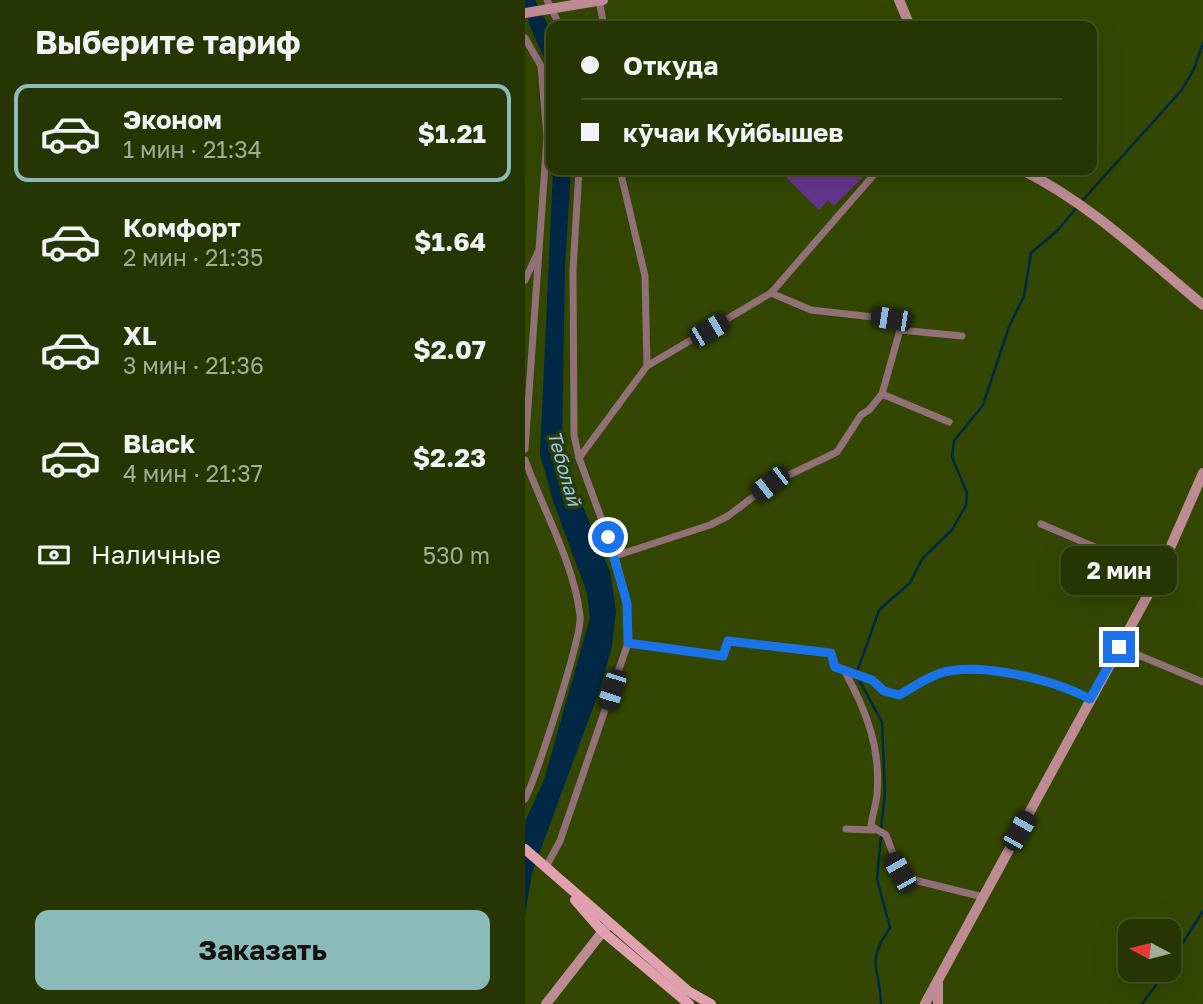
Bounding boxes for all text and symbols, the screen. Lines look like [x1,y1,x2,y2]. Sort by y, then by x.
text: Выберите тариф [35,23,301,61]
text: Откуда [623,50,718,81]
icon: car [39,102,102,165]
text: Эконом [123,104,222,135]
text: кӯчаи Куйбышев [623,117,844,148]
text: $1.21 [418,118,486,149]
text: 1 мин · 21:34 [123,135,262,163]
icon: car [39,210,102,273]
text: Комфорт [123,212,241,243]
text: $1.64 [414,226,486,257]
text: 2 мин · 21:35 [123,243,263,271]
car [869,305,914,333]
car [686,310,733,350]
icon: car [39,318,102,381]
text: XL [123,320,157,351]
text: $2.07 [413,334,486,365]
text: 3 мин · 21:36 [123,351,264,379]
icon: car [39,426,102,489]
text: Black [123,428,195,459]
water label: Теболай [543,428,587,510]
text: $2.23 [413,442,486,473]
text: 4 мин · 21:37 [123,459,263,487]
car [747,463,794,505]
route start [592,521,624,553]
icon: cash [35,536,73,574]
text: Наличные [91,539,221,570]
text: 530 m [423,541,490,569]
callout: 2 мин [1061,546,1177,594]
text: 2 мин [1087,556,1151,584]
route end [1103,631,1135,663]
car [596,667,629,713]
car [1000,808,1039,854]
car [881,849,920,895]
button: Заказать [35,910,490,990]
north arrow [1118,919,1181,982]
map controls [1118,919,1181,982]

